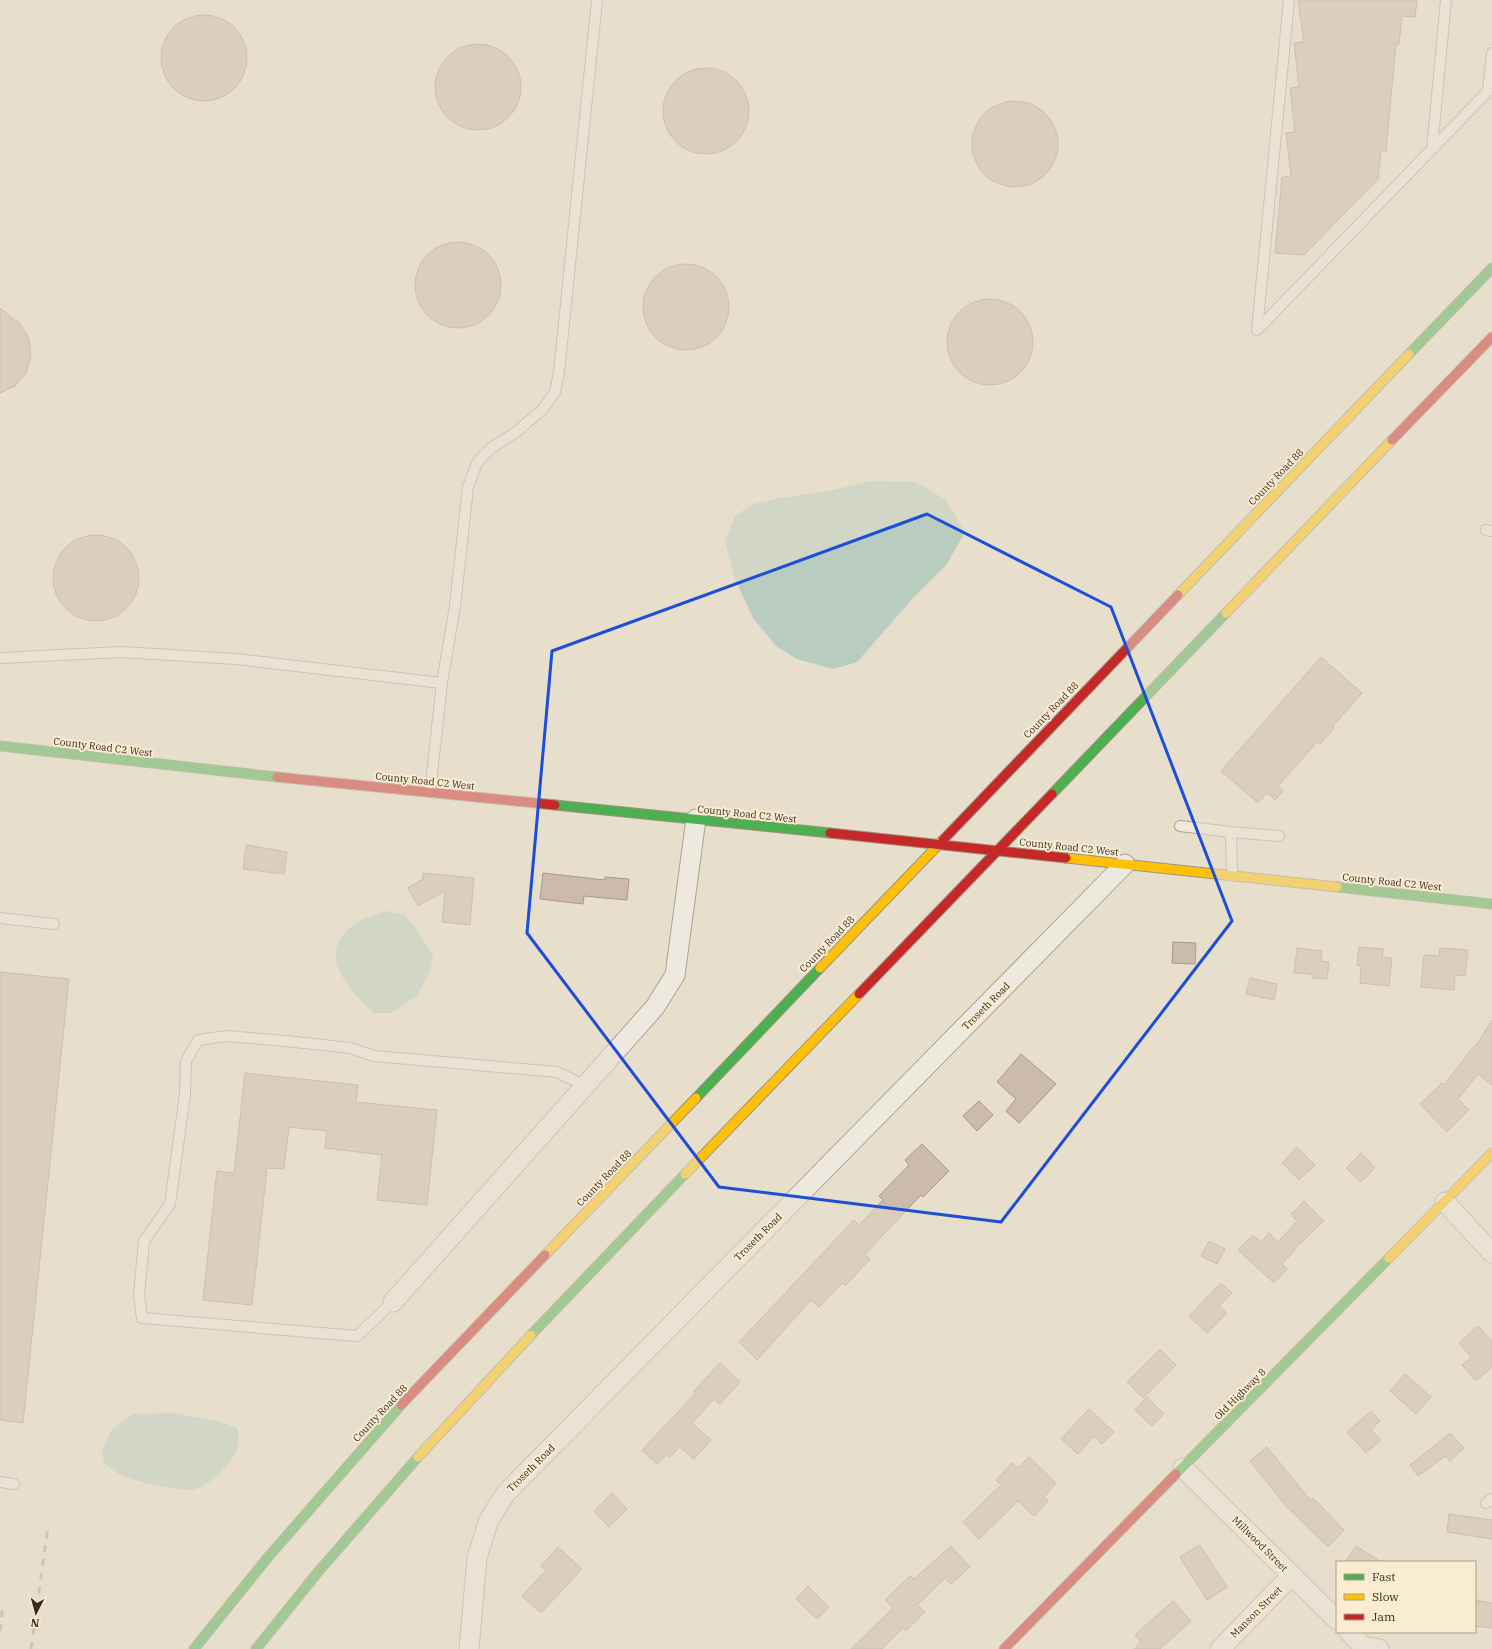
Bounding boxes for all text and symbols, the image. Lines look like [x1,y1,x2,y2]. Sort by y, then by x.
street label: County Road 88 [1246,446,1306,508]
street label: County Road 88 [1021,679,1081,741]
street label: County Road C2 West [53,734,154,760]
street label: County Road C2 West [375,769,476,793]
street label: County Road C2 West [697,802,798,826]
street label: County Road C2 West [1019,835,1120,859]
street label: County Road C2 West [1342,870,1443,894]
street label: County Road 88 [797,913,857,975]
street label: Troseth Road [959,979,1013,1033]
street label: County Road 88 [574,1147,634,1209]
street label: Troseth Road [731,1210,785,1264]
street label: Old Highway 8 [1211,1365,1269,1423]
street label: County Road 88 [350,1382,410,1444]
street label: Troseth Road [504,1441,558,1495]
street label: Millwood Street [1229,1513,1291,1575]
legend [1336,1561,1476,1633]
text: Fast [1372,1569,1396,1584]
street label: Manson Street [1227,1583,1285,1641]
text: Slow [1372,1589,1399,1604]
north arrow [16,1593,56,1633]
text: Jam [1372,1609,1396,1624]
text: N [30,1615,40,1630]

